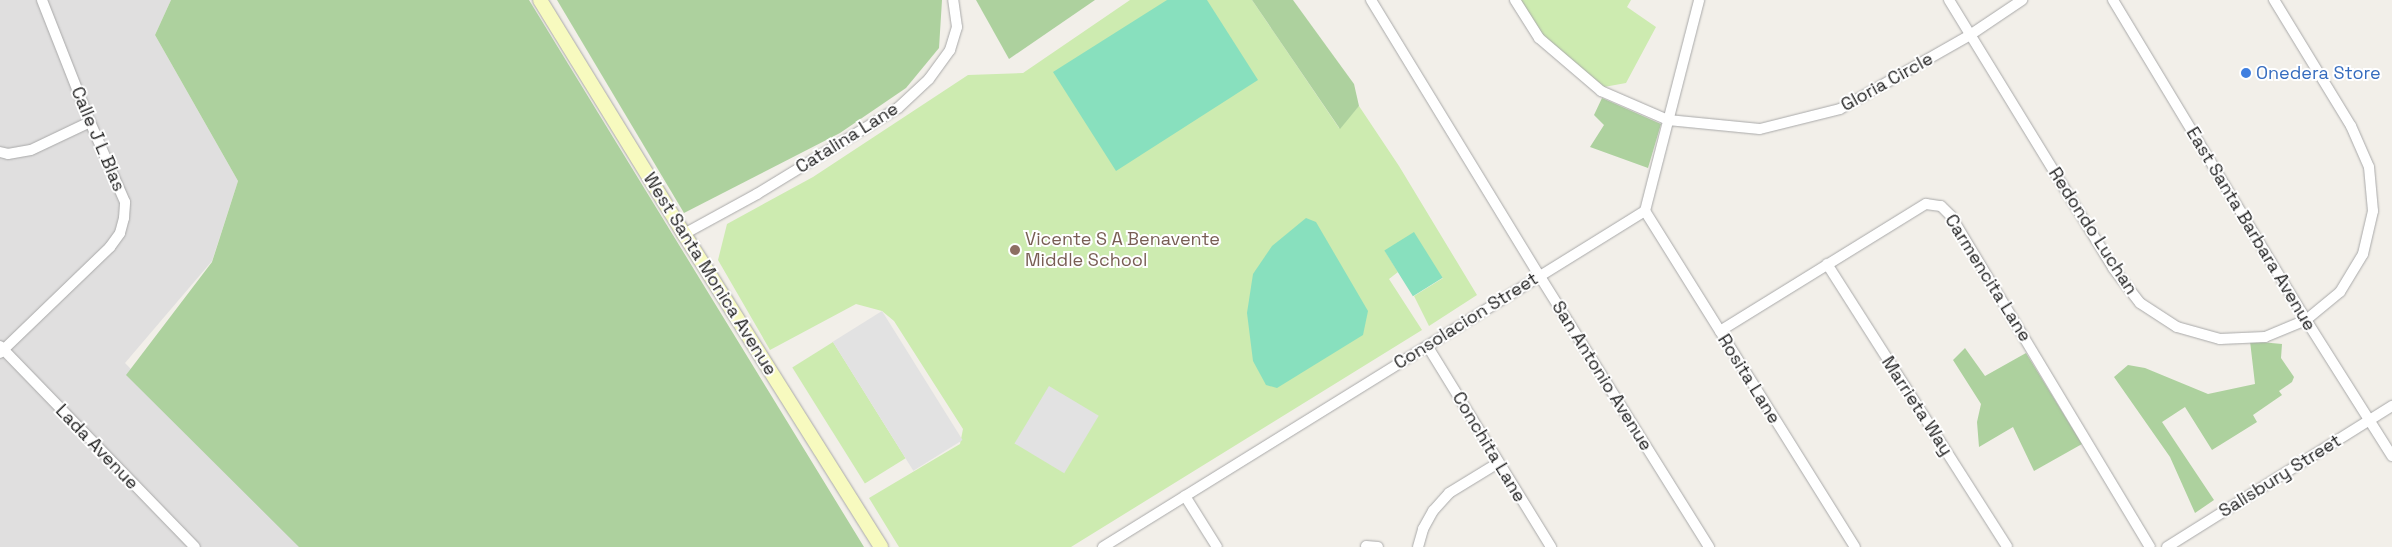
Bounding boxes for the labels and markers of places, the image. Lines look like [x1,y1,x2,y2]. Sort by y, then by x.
place label: Onedera Store [2256,62,2381,84]
marker: Onedera Store [2240,67,2252,79]
place label: Vicente S A Benavente Middle School [1025,229,1220,272]
marker: Vicente S A Benavente Middle School [1009,244,1021,256]

